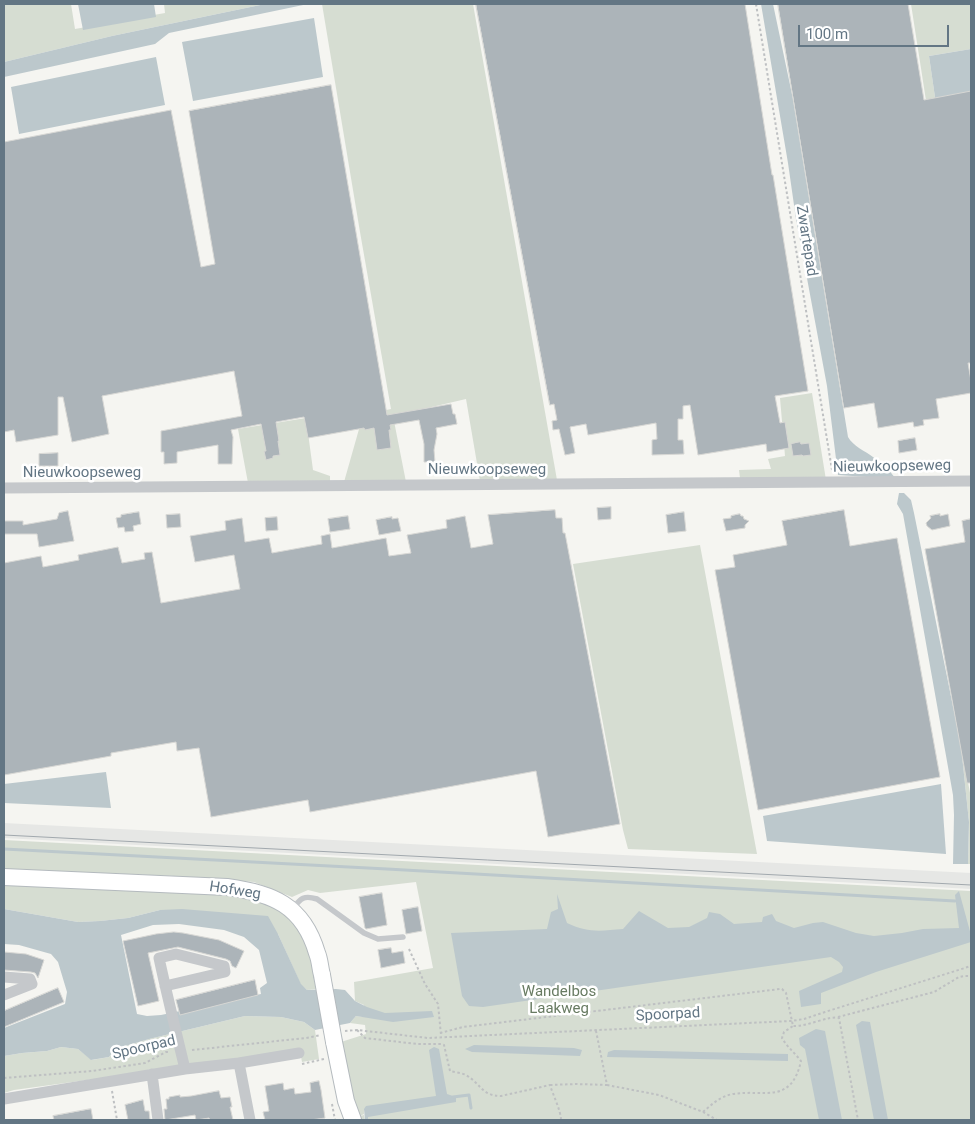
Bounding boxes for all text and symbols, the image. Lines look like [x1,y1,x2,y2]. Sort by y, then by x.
scale bar [800,15,951,47]
text: 100 m [806,25,848,43]
street label: Zwartepad [792,204,820,278]
street label: Nieuwkoopseweg [833,457,951,477]
street label: Nieuwkoopseweg [428,461,546,479]
street label: Nieuwkoopseweg [23,464,141,482]
street label: Hofweg [208,878,262,904]
park label: Wandelbos Laakweg [522,983,596,1018]
street label: Spoorpad [635,1004,701,1026]
street label: Spoorpad [111,1032,177,1064]

